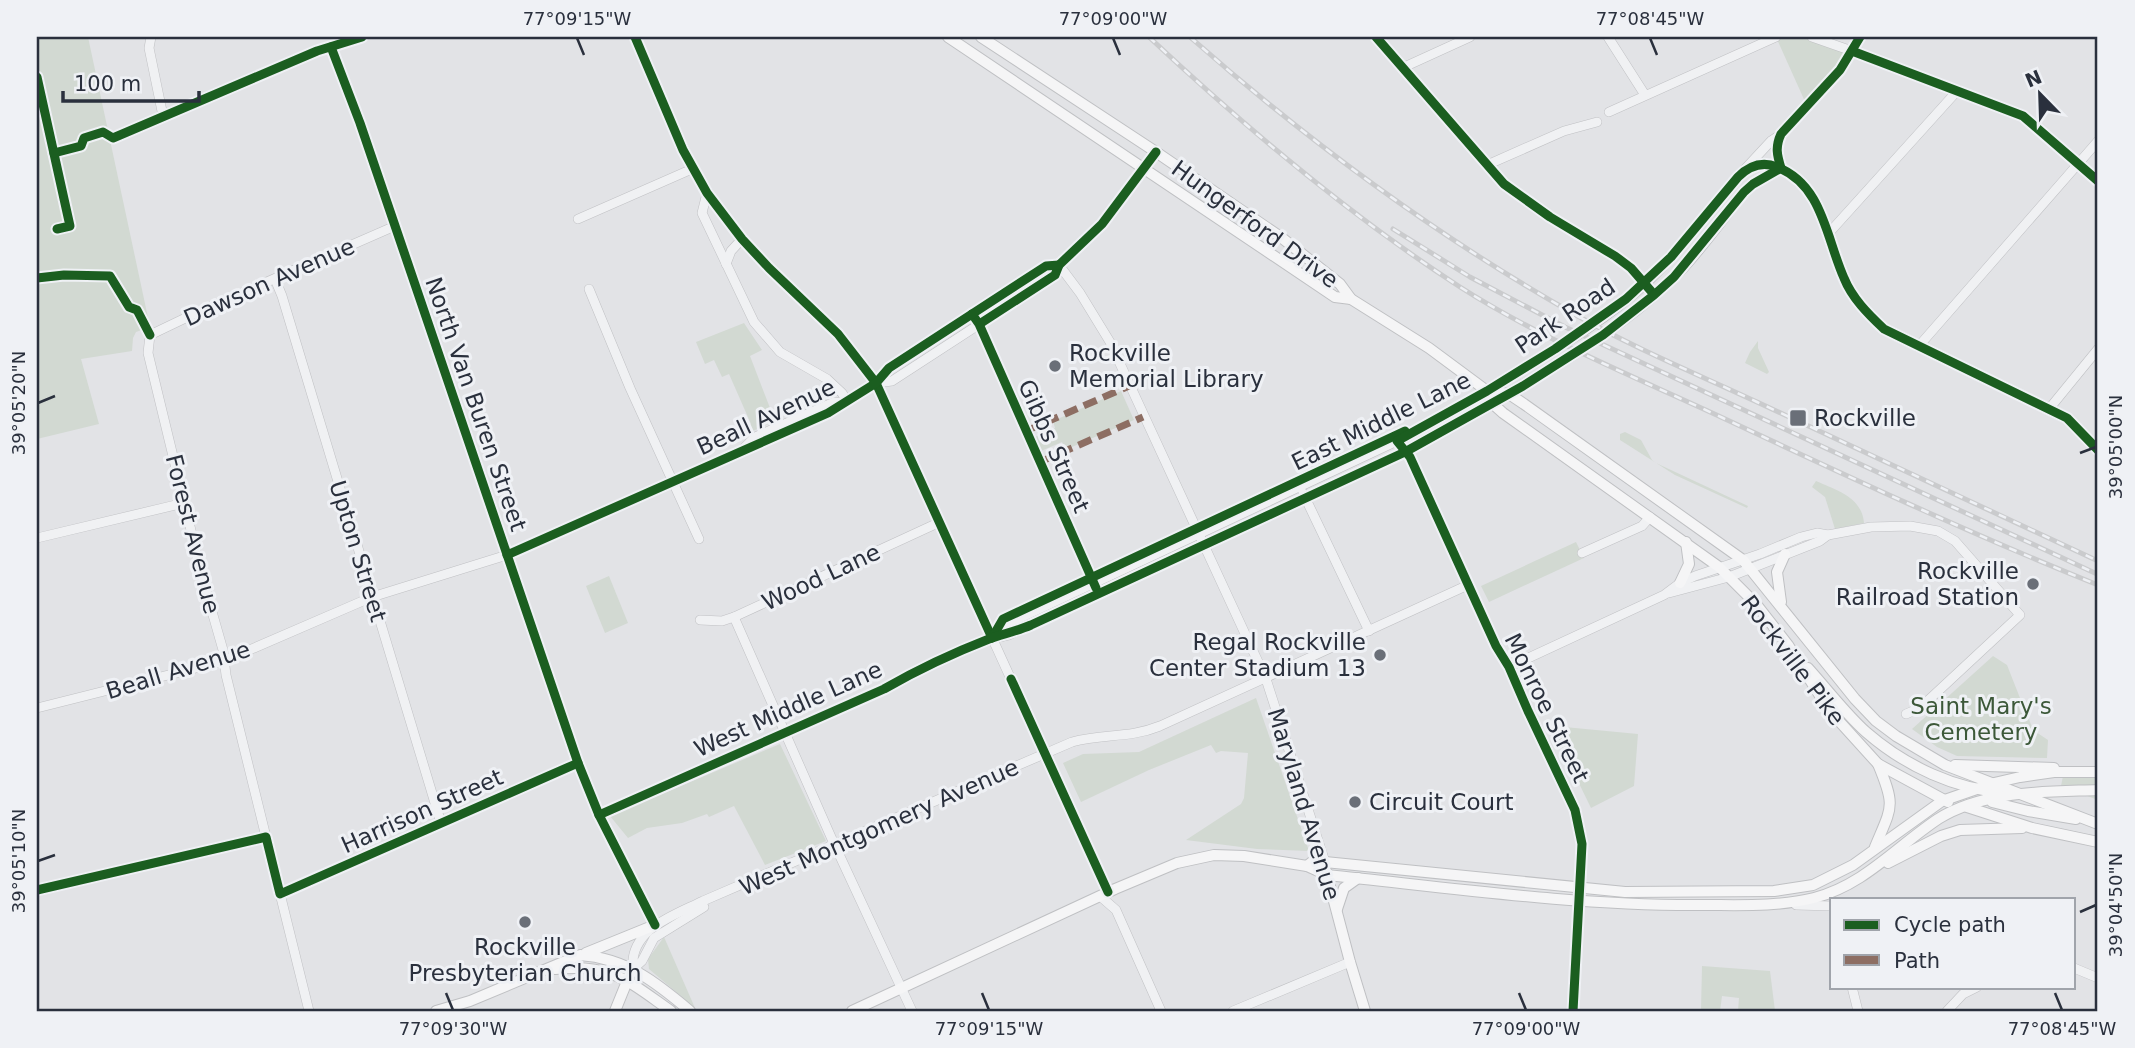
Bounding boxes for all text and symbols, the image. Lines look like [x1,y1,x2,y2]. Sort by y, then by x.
text: 77°09'15"W [523,8,632,29]
text: 77°09'00"W [1059,8,1168,29]
text: 77°08'45"W [1596,8,1705,29]
scale bar [63,60,200,104]
north arrow [2006,60,2076,130]
text: N [2022,65,2045,92]
text: 100 m [74,72,141,96]
street label: Hungerford Drive [1167,155,1343,293]
street label: Dawson Avenue [180,233,358,331]
street label: Park Road [1510,273,1620,359]
street label: North Van Buren Street [420,274,532,534]
place label: Rockville Memorial Library [1069,340,1264,392]
text: 39°05'20"N [8,351,29,455]
marker: Rockville Memorial Library [1047,358,1063,374]
street label: East Middle Lane [1287,366,1475,476]
street label: Beall Avenue [693,374,839,460]
street label: Gibbs Street [1013,376,1095,516]
text: 39°05'00"N [2105,395,2126,499]
place label: Rockville [1814,405,1916,431]
marker: Rockville [1788,408,1808,428]
street label: Forest Avenue [161,452,225,616]
street label: Upton Street [324,477,392,625]
street label: Wood Lane [758,538,884,616]
place label: Rockville Railroad Station [1836,558,2019,610]
marker: Rockville Railroad Station [2025,576,2041,592]
street label: Rockville Pike [1736,590,1850,730]
place label: Regal Rockville Center Stadium 13 [1149,629,1366,681]
street label: Monroe Street [1500,629,1594,787]
street label: Beall Avenue [103,636,253,704]
marker: Regal Rockville Center Stadium 13 [1372,647,1388,663]
street label: West Middle Lane [690,656,886,762]
park label: Saint Mary's Cemetery [1910,693,2052,745]
street label: Maryland Avenue [1262,705,1346,903]
street label: West Montgomery Avenue [736,754,1022,900]
street label: Harrison Street [337,764,507,858]
place label: Circuit Court [1369,789,1514,815]
marker: Circuit Court [1347,794,1363,810]
text: 39°05'10"N [8,809,29,913]
text: 39°04'50"N [2105,853,2126,957]
legend [1830,898,2076,988]
text: Cycle path [1894,913,2006,937]
marker: Rockville Presbyterian Church [517,914,533,930]
place label: Rockville Presbyterian Church [408,934,642,986]
text: Path [1894,949,1940,973]
text: 77°09'30"W [399,1018,508,1039]
text: 77°09'15"W [935,1018,1044,1039]
text: 77°09'00"W [1472,1018,1581,1039]
text: 77°08'45"W [2008,1018,2117,1039]

